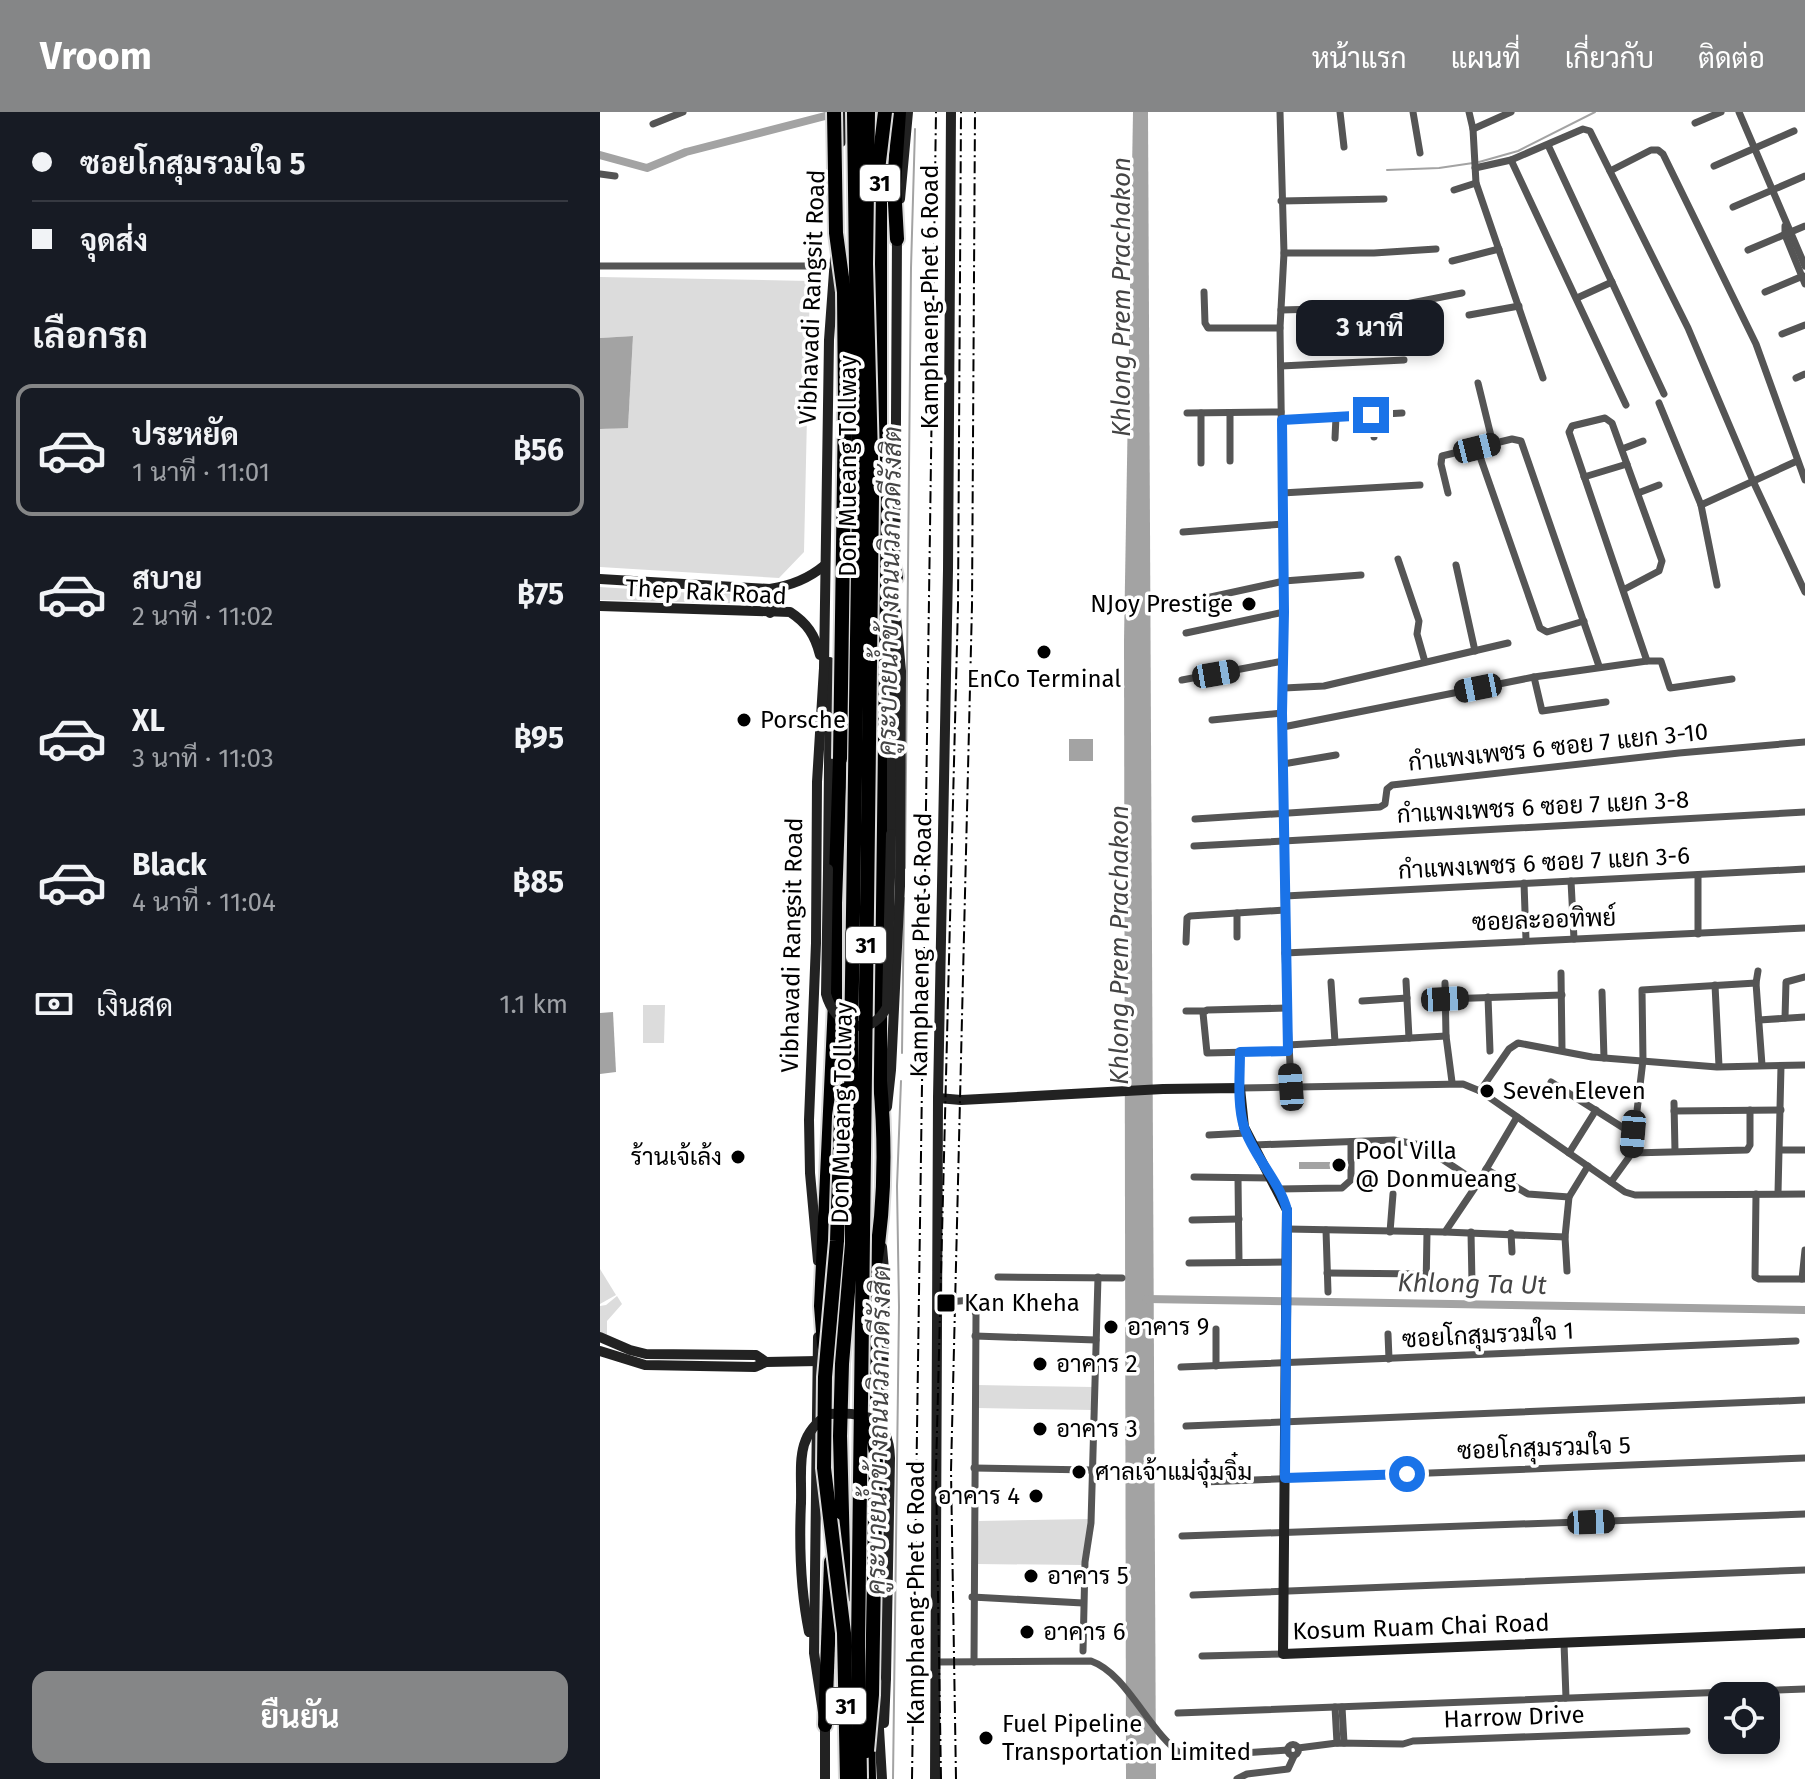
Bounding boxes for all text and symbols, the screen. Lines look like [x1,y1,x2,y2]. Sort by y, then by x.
text: Vroom [40,33,152,79]
text: หน้าแรก [1312,42,1407,75]
text: แผนที่ [1451,42,1521,75]
text: เกี่ยวกับ [1565,42,1654,75]
text: ติดต่อ [1698,42,1765,75]
text: ซอยโกสุมรวมใจ 5 [80,146,306,182]
water label: Khlong Prem Prachakon [1106,157,1137,437]
street label: Kamphaeng Phet 6 Road [916,164,944,430]
road number: 31 [860,165,900,201]
street label: Vibhavadi Rangsit Road [794,169,830,425]
text: จุดส่ง [80,223,148,259]
callout: 3 นาที [1297,299,1445,355]
text: 3 นาที [1336,312,1404,343]
text: เลือกรถ [32,314,148,358]
street label: Don Mueang Tollway [834,355,862,577]
route end [1353,397,1389,433]
icon: car [36,414,108,486]
text: ประหยัด [132,417,239,453]
water label: คูระบายน้ำข้างถนนวิภาวดีรังสิต [866,426,910,756]
car [1451,431,1503,465]
text: ฿56 [513,432,564,468]
text: 1 นาที · 11:01 [132,457,270,488]
icon: car [36,558,108,630]
text: สบาย [132,561,202,597]
street label: Thep Rak Road [625,574,787,610]
text: ฿75 [517,576,564,612]
place label: NJoy Prestige [1090,590,1233,618]
marker: NJoy Prestige [1240,595,1258,613]
text: 2 นาที · 11:02 [132,601,274,632]
marker: EnCo Terminal [1035,643,1053,661]
car [1190,658,1242,690]
place label: EnCo Terminal [967,665,1121,693]
car [1452,672,1504,704]
icon: car [36,702,108,774]
text: XL [132,703,165,739]
place label: Porsche [760,706,846,734]
marker: Porsche [735,711,753,729]
street label: กำแพงเพชร 6 ซอย 7 แยก 3-10 [1407,717,1709,777]
text: ฿95 [514,720,564,756]
text: 3 นาที · 11:03 [132,743,274,774]
street label: กำแพงเพชร 6 ซอย 7 แยก 3-8 [1396,785,1690,829]
water label: Khlong Prem Prachakon [1104,805,1135,1085]
street label: Kamphaeng Phet 6 Road [905,812,937,1078]
street label: Vibhavadi Rangsit Road [776,817,808,1073]
street label: กำแพงเพชร 6 ซอย 7 แยก 3-6 [1397,841,1691,885]
icon: car [36,846,108,918]
text: Black [132,847,207,883]
text: ฿85 [512,864,564,900]
text: 4 นาที · 11:04 [132,887,276,918]
street label: ซอยละออทิพย์ [1471,901,1617,937]
road number: 31 [846,927,886,963]
icon: cash [32,982,76,1026]
car [1420,986,1470,1012]
text: เงินสด [96,988,173,1024]
text: 1.1 km [499,989,568,1020]
street label: Don Mueang Tollway [826,1002,858,1224]
car [1277,1062,1305,1112]
place label: Seven Eleven [1503,1077,1646,1105]
marker: Seven Eleven [1478,1082,1496,1100]
car [1619,1109,1647,1159]
place label: Pool Villa @ Donmueang [1355,1137,1517,1193]
place label: ร้านเจ้เล้ง [630,1142,722,1171]
marker: ร้านเจ้เล้ง [729,1148,747,1166]
marker: Pool Villa @ Donmueang [1330,1156,1348,1174]
water label: คูระบายน้ำข้างถนนวิภาวดีรังสิต [855,1265,899,1595]
water label: Khlong Ta Ut [1397,1267,1548,1301]
place label: Kan Kheha [964,1289,1080,1317]
marker: Kan Kheha [935,1292,957,1314]
place label: อาคาร 9 [1127,1313,1209,1341]
street label: ซอยโกสุมรวมใจ 1 [1401,1315,1575,1355]
marker: อาคาร 9 [1102,1318,1120,1336]
place label: อาคาร 2 [1056,1350,1138,1378]
marker: อาคาร 2 [1031,1355,1049,1373]
place label: อาคาร 3 [1056,1415,1138,1443]
marker: อาคาร 3 [1031,1420,1049,1438]
street label: ซอยโกสุมรวมใจ 5 [1457,1429,1631,1467]
place label: ศาลเจ้าแม่จุ๋มจิ๋ม [1095,1451,1252,1488]
route start [1389,1456,1425,1492]
street label: Kamphaeng Phet 6 Road [902,1460,930,1726]
marker: ศาลเจ้าแม่จุ๋มจิ๋ม [1070,1463,1088,1481]
place label: อาคาร 4 [937,1482,1020,1510]
marker: อาคาร 4 [1027,1487,1045,1505]
car [1567,1509,1615,1535]
place label: อาคาร 5 [1047,1562,1129,1590]
marker: อาคาร 5 [1022,1567,1040,1585]
street label: Kosum Ruam Chai Road [1292,1609,1550,1645]
place label: อาคาร 6 [1043,1618,1126,1646]
marker: อาคาร 6 [1018,1623,1036,1641]
button: ยืนยัน [32,1671,568,1763]
map controls [1708,1682,1780,1754]
button: locate [1708,1682,1780,1754]
road number: 31 [826,1688,866,1724]
street label: Harrow Drive [1443,1701,1585,1733]
place label: Fuel Pipeline Transportation Limited [1002,1710,1251,1766]
marker: Fuel Pipeline Transportation Limited [977,1729,995,1747]

